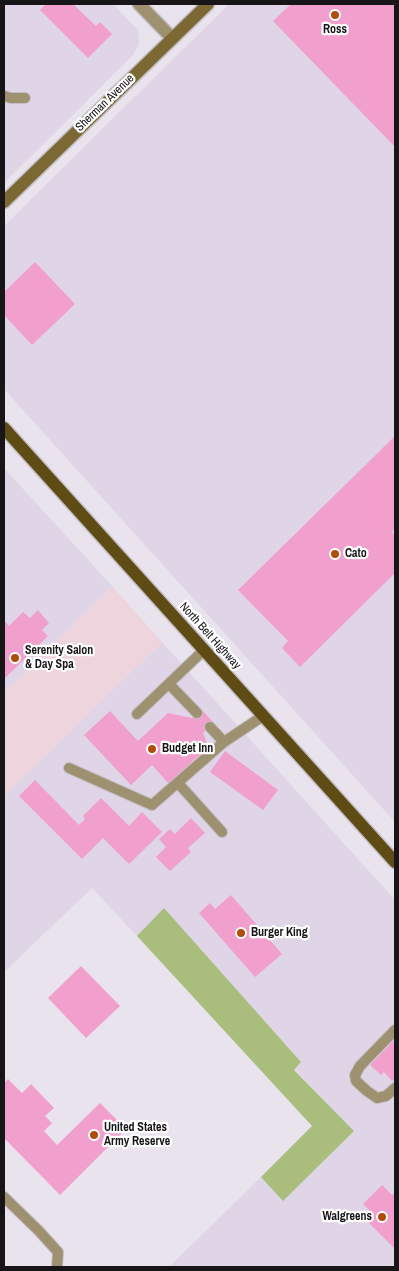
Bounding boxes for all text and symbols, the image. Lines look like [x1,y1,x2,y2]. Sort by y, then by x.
marker: Ross [329,9,341,21]
place label: Ross [323,23,347,37]
street label: Sherman Avenue [73,71,137,135]
place label: Cato [345,547,367,561]
marker: Cato [329,548,341,560]
street label: North Belt Highway [176,600,244,672]
place label: Serenity Salon & Day Spa [25,644,93,672]
marker: Serenity Salon & Day Spa [9,652,21,664]
place label: Budget Inn [162,742,213,756]
marker: Budget Inn [146,743,158,755]
place label: Burger King [251,926,308,940]
marker: Burger King [235,927,247,939]
place label: United States Army Reserve [104,1121,170,1149]
marker: United States Army Reserve [88,1129,100,1141]
place label: Walgreens [323,1210,372,1224]
marker: Walgreens [376,1211,388,1223]

